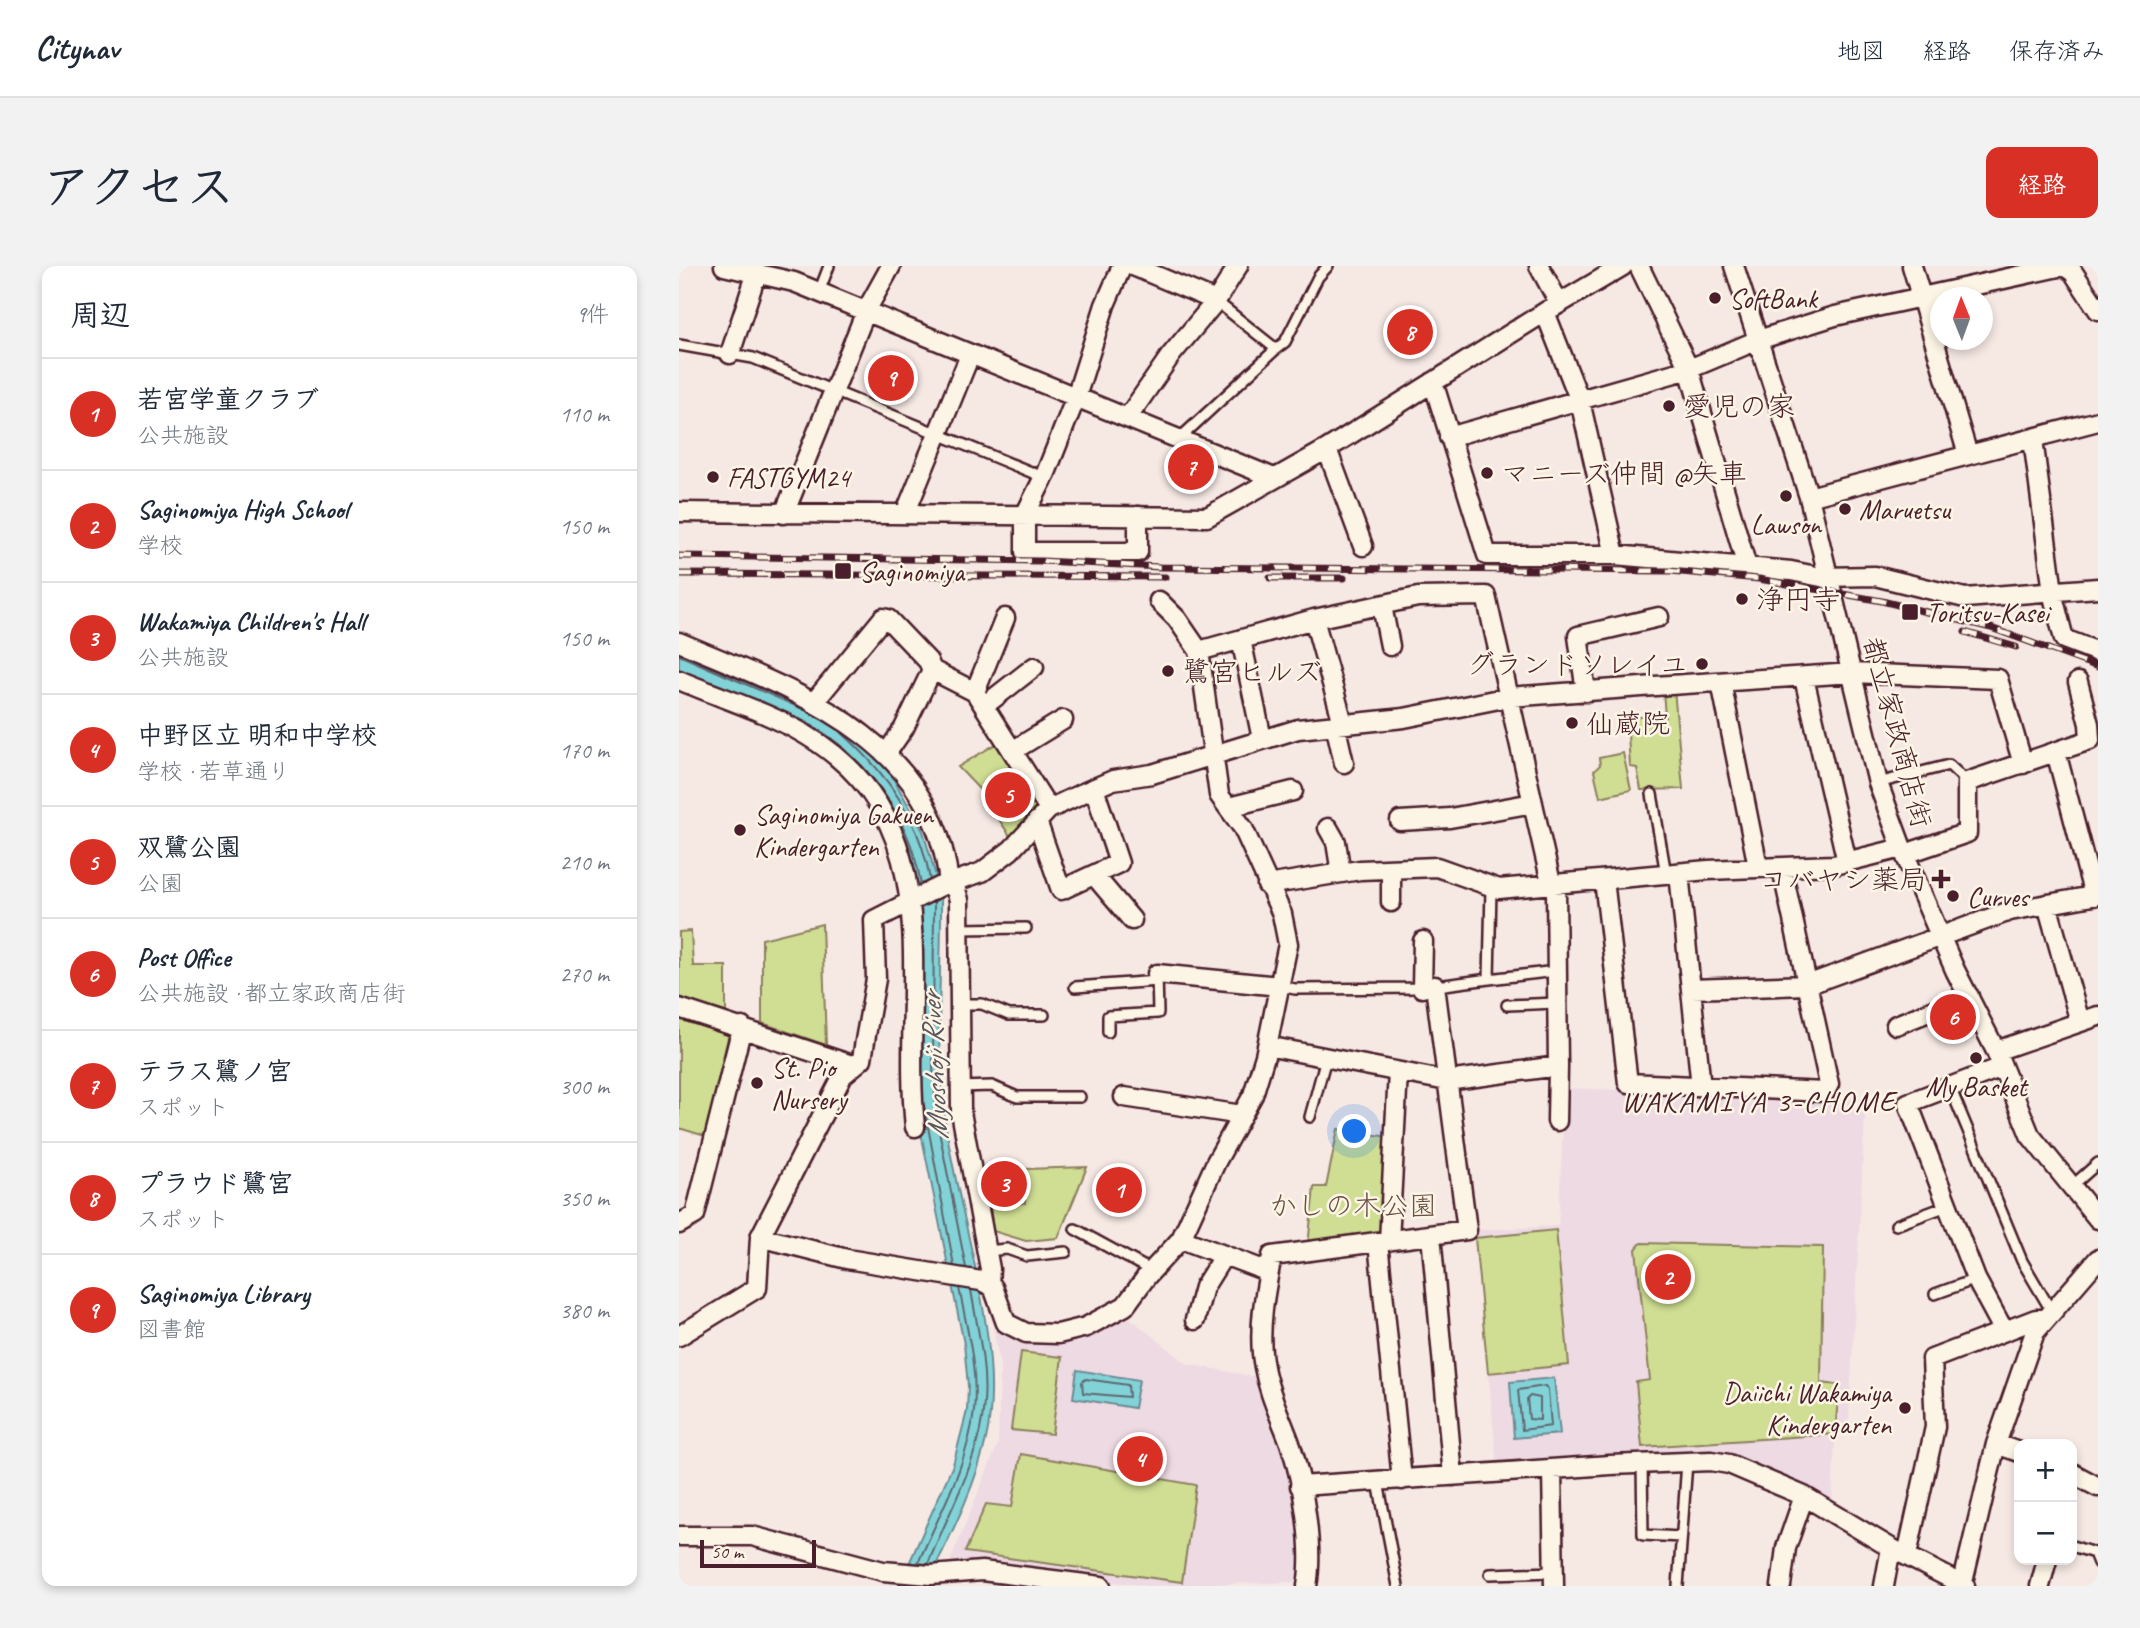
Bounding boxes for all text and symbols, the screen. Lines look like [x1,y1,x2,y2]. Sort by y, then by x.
text: Citynav [35,27,119,69]
text: 地図 [1837,36,1885,66]
text: 経路 [1923,36,1971,66]
text: 保存済み [2009,36,2105,66]
button: 経路 [1986,147,2098,218]
text: アクセス [42,156,235,218]
place label: SoftBank [1729,281,1819,316]
north arrow [1930,287,1993,350]
marker: SoftBank [1707,290,1723,306]
text: 周辺 [70,296,130,334]
text: 9件 [576,300,609,329]
pin: 8 [1387,306,1433,358]
pin: 9 [868,352,914,404]
text: 若宮学童クラブ [137,383,319,416]
place label: 愛児の家 [1683,389,1795,424]
marker: 愛児の家 [1661,398,1677,414]
text: 1 [88,400,98,429]
text: 110 m [560,400,609,429]
text: 公共施設 [137,421,229,450]
pin: 7 [1168,441,1214,493]
place label: マニーズ仲間 @矢車 [1501,456,1747,491]
place label: FASTGYM24 [727,460,852,495]
marker: マニーズ仲間 @矢車 [1479,465,1495,481]
marker: FASTGYM24 [705,469,721,485]
marker: Lawson [1778,488,1794,504]
place label: Maruetsu [1859,492,1952,527]
text: Saginomiya High School [137,493,348,526]
marker: Maruetsu [1837,501,1853,517]
place label: Lawson [1751,507,1823,542]
text: 2 [88,512,98,541]
text: 150 m [560,512,609,541]
text: 学校 [137,531,183,560]
place label: Saginomiya [859,554,966,589]
marker: Saginomiya [833,561,853,581]
place label: 浄円寺 [1756,582,1840,617]
marker: 浄円寺 [1734,591,1750,607]
place label: Toritsu-Kasei [1926,595,2053,630]
marker: Toritsu-Kasei [1900,602,1920,622]
text: Wakamiya Children's Hall [137,605,365,638]
text: 3 [88,624,98,653]
text: 150 m [560,624,609,653]
street label: 都立家政商店街 [1855,633,1940,831]
text: 公共施設 [137,643,229,672]
place label: グランドソレイユ [1466,647,1688,682]
place label: 鷺宮ヒルズ [1182,654,1321,689]
marker: グランドソレイユ [1694,656,1710,672]
marker: 鷺宮ヒルズ [1160,663,1176,679]
place label: 仙蔵院 [1586,706,1670,741]
marker: 仙蔵院 [1564,715,1580,731]
text: 中野区立 明和中学校 [137,719,377,752]
text: 4 [88,736,98,765]
text: 170 m [560,736,609,765]
text: 学校 · 若草通り [137,757,290,786]
pin: 5 [985,769,1031,821]
place label: Saginomiya Gakuen Kindergarten [754,797,934,864]
marker: Saginomiya Gakuen Kindergarten [732,822,748,838]
text: 双鷺公園 [137,831,241,864]
text: 5 [88,848,98,877]
text: 210 m [560,848,609,877]
place label: コバヤシ薬局 [1759,862,1927,897]
text: 公園 [137,869,183,898]
marker: コバヤシ薬局 [1933,871,1949,887]
place label: Curves [1967,879,2031,914]
marker: Curves [1945,888,1961,904]
text: Post Office [137,941,231,974]
text: 6 [88,960,98,989]
text: 270 m [560,960,609,989]
text: 公共施設 · 都立家政商店街 [137,979,405,1008]
water label: Myoshoji River [911,986,957,1141]
pin: 6 [1930,991,1976,1043]
place label: St. Pio Nursery [771,1050,849,1117]
marker: My Basket [1968,1050,1984,1066]
text: テラス鷺ノ宮 [137,1055,292,1088]
place label: My Basket [1926,1069,2029,1104]
text: 7 [88,1072,98,1101]
text: 300 m [560,1072,609,1101]
marker: St. Pio Nursery [749,1075,765,1091]
district label: WAKAMIYA 3-CHOME [1621,1082,1899,1120]
text: スポット [137,1093,229,1122]
your location [1337,1114,1371,1148]
pin: 3 [981,1158,1027,1210]
pin: 1 [1096,1164,1142,1216]
text: プラウド鷺宮 [137,1167,293,1200]
text: 8 [88,1184,98,1213]
text: 350 m [560,1184,609,1213]
park label: かしの木公園 [1269,1188,1437,1223]
text: スポット [137,1205,229,1234]
pin: 2 [1645,1251,1691,1303]
text: Saginomiya Library [137,1277,310,1310]
text: 9 [88,1296,98,1325]
text: 380 m [560,1296,609,1325]
text: 図書館 [137,1315,206,1344]
place label: Daiichi Wakamiya Kindergarten [1723,1375,1893,1442]
marker: Daiichi Wakamiya Kindergarten [1897,1400,1913,1416]
pin: 4 [1117,1433,1163,1485]
map controls [2014,1439,2077,1565]
button: + [2014,1439,2077,1502]
button: − [2014,1502,2077,1565]
scale bar [700,1537,815,1569]
text: 50 m [711,1540,743,1564]

